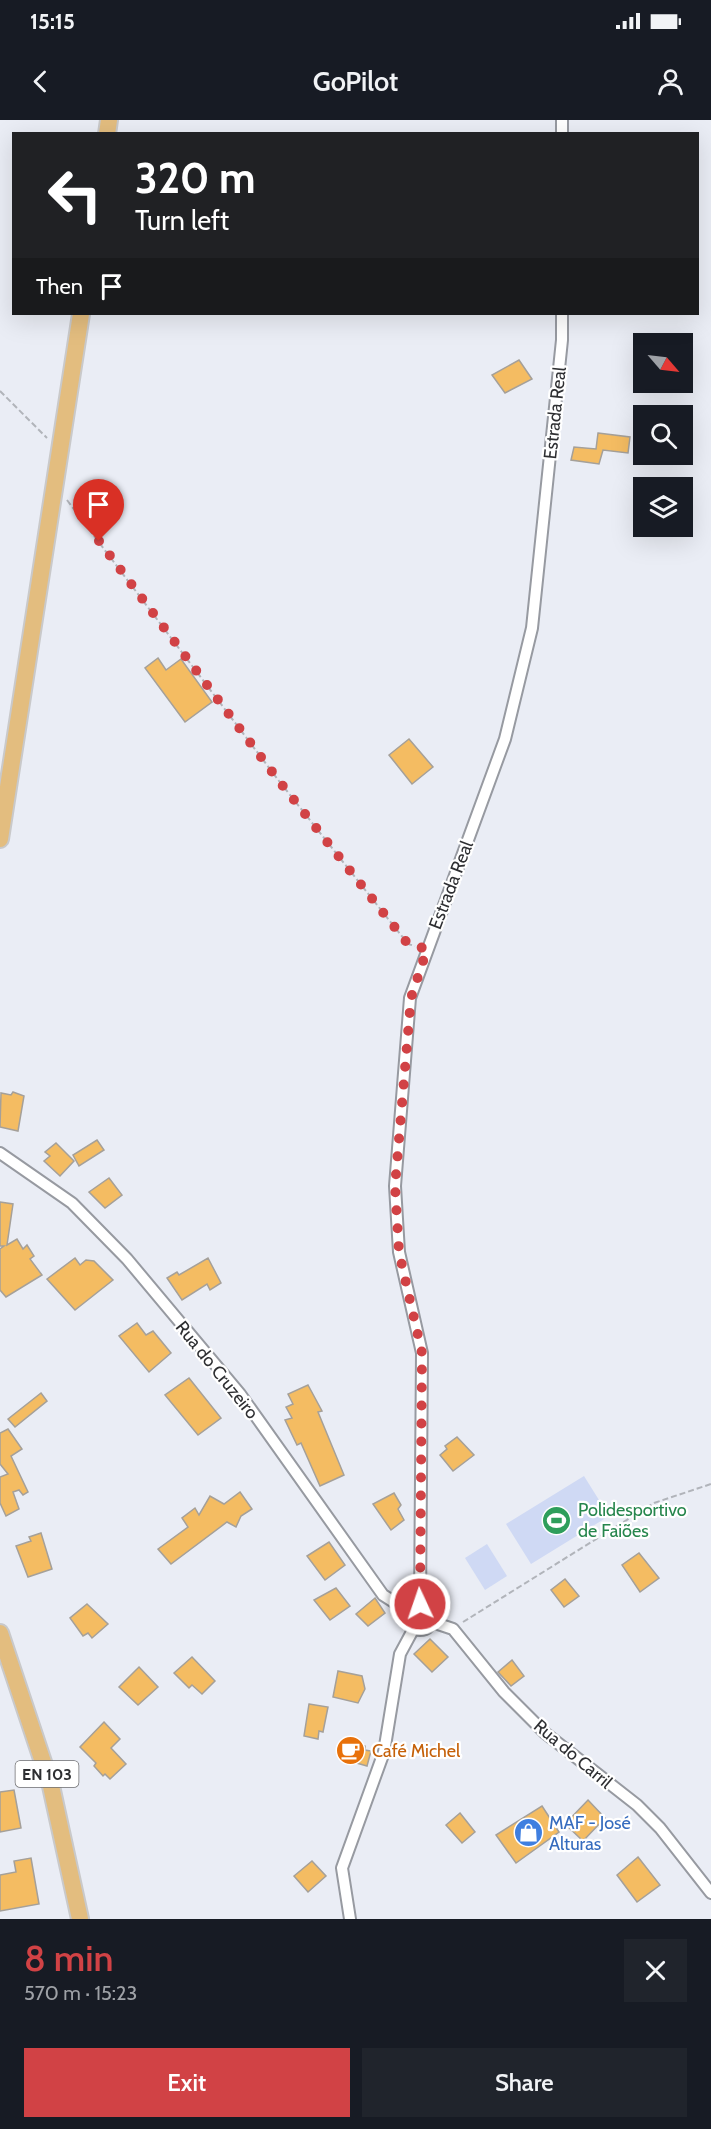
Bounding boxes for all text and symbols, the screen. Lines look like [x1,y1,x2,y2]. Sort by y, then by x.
text: 15:15 [30,8,75,35]
icon: back [24,65,57,98]
text: GoPilot [313,65,398,98]
icon: person [654,65,687,98]
text: 320 m [135,152,255,204]
icon: left [36,156,114,234]
text: Turn left [135,204,229,237]
icon: arrive [95,270,128,303]
text: Then [36,273,83,300]
north arrow [633,333,693,393]
map controls [633,333,693,537]
street label: Estrada Real [539,365,571,460]
button: search [633,405,693,465]
button: layers [633,477,693,537]
pin [73,479,124,541]
icon: arrive [82,488,115,521]
street label: Estrada Real [424,837,478,932]
street label: Rua do Cruzeiro [171,1317,263,1423]
place label: Polidesportivo de Faiões [578,1499,687,1542]
sports icon: Polidesportivo de Faiões [541,1504,573,1536]
position arrow [388,1572,452,1636]
street label: Rua do Carril [529,1715,617,1794]
cafe icon: Café Michel [335,1735,367,1767]
place label: Café Michel [372,1740,461,1762]
road number: EN 103 [15,1761,78,1787]
place label: MAF - José Alturas [549,1812,631,1855]
shop icon: MAF - José Alturas [512,1817,544,1849]
text: 8 min [24,1936,114,1980]
button: close [624,1939,687,2002]
text: 570 m · 15:23 [24,1981,137,2005]
button: Exit [24,2048,350,2117]
button: Share [362,2048,687,2117]

